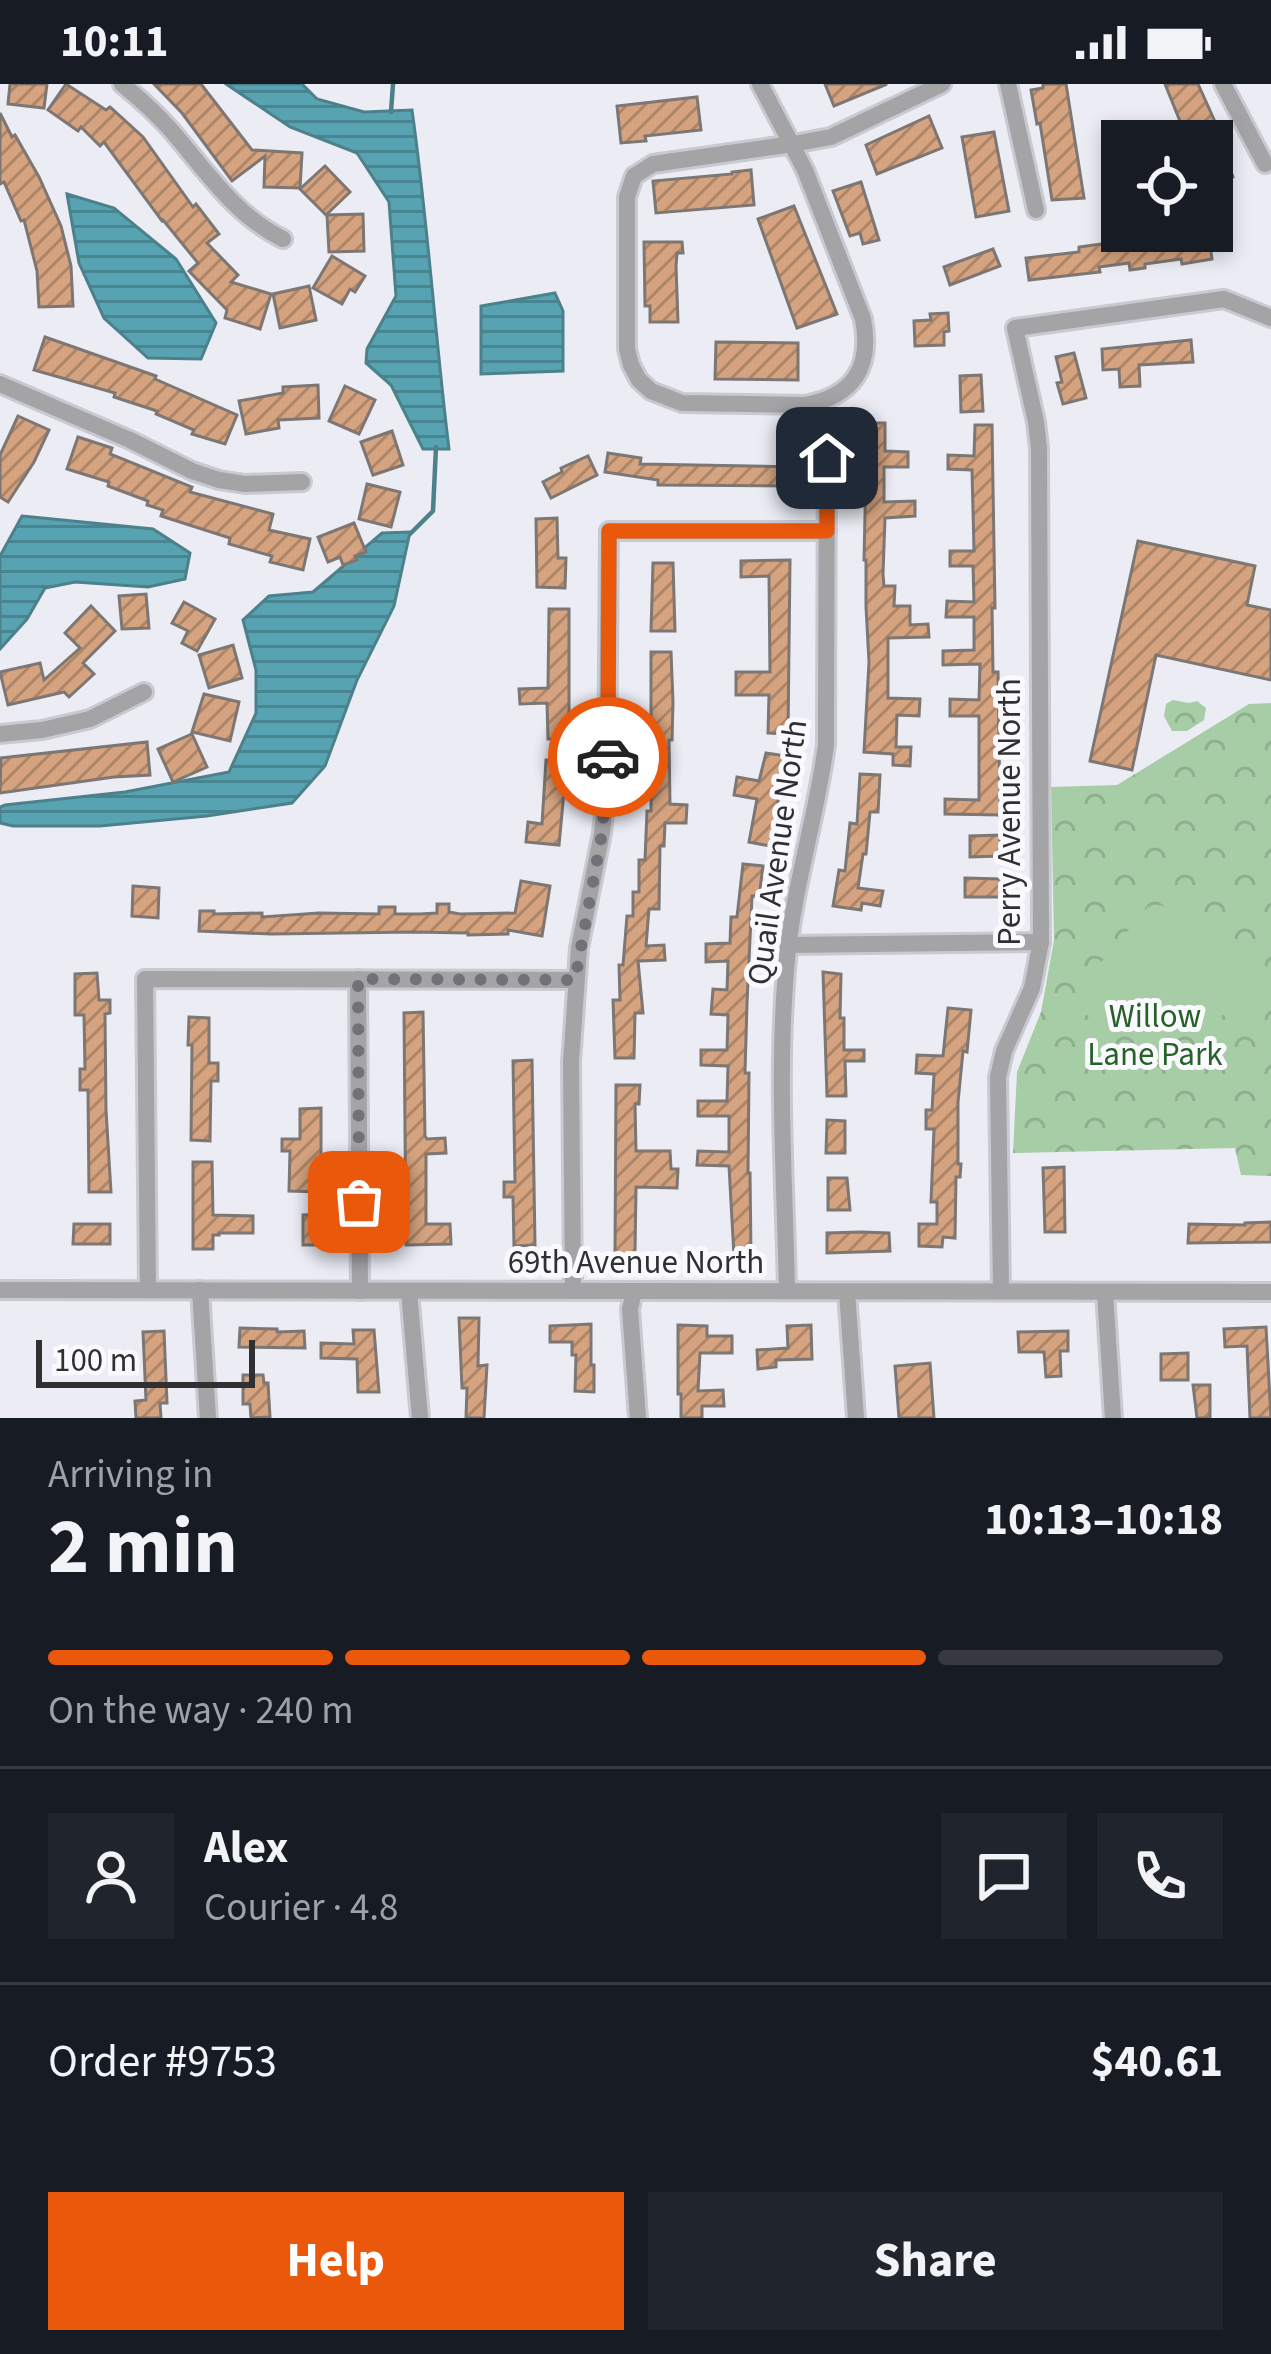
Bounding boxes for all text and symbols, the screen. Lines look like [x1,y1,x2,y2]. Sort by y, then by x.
text: 10:11 [60,10,169,74]
map controls [1101,120,1233,252]
button: locate [1101,120,1233,252]
pin [776,407,878,509]
icon: home [794,425,860,491]
street label: Perry Avenue North [986,678,1033,946]
courier [548,697,668,817]
street label: Quail Avenue North [736,716,819,988]
icon: car [575,724,641,790]
park label: Willow Lane Park [1087,993,1223,1078]
pin [308,1151,410,1253]
icon: bag [326,1169,392,1235]
street label: 69th Avenue North [508,1239,764,1286]
scale bar [36,1334,255,1387]
text: 100 m [54,1337,137,1384]
text: Arriving in [48,1447,213,1503]
text: 10:13–10:18 [984,1488,1223,1552]
text: 2 min [48,1492,238,1603]
text: On the way · 240 m [48,1683,354,1739]
button: person [48,1813,174,1939]
button: chat [941,1813,1067,1939]
button: phone [1097,1813,1223,1939]
text: Alex [204,1816,288,1880]
text: Courier · 4.8 [204,1880,398,1936]
text: Order #9753 [48,2030,277,2094]
text: $40.61 [1091,2030,1223,2094]
button: Help [48,2192,624,2330]
button: Share [648,2192,1223,2330]

